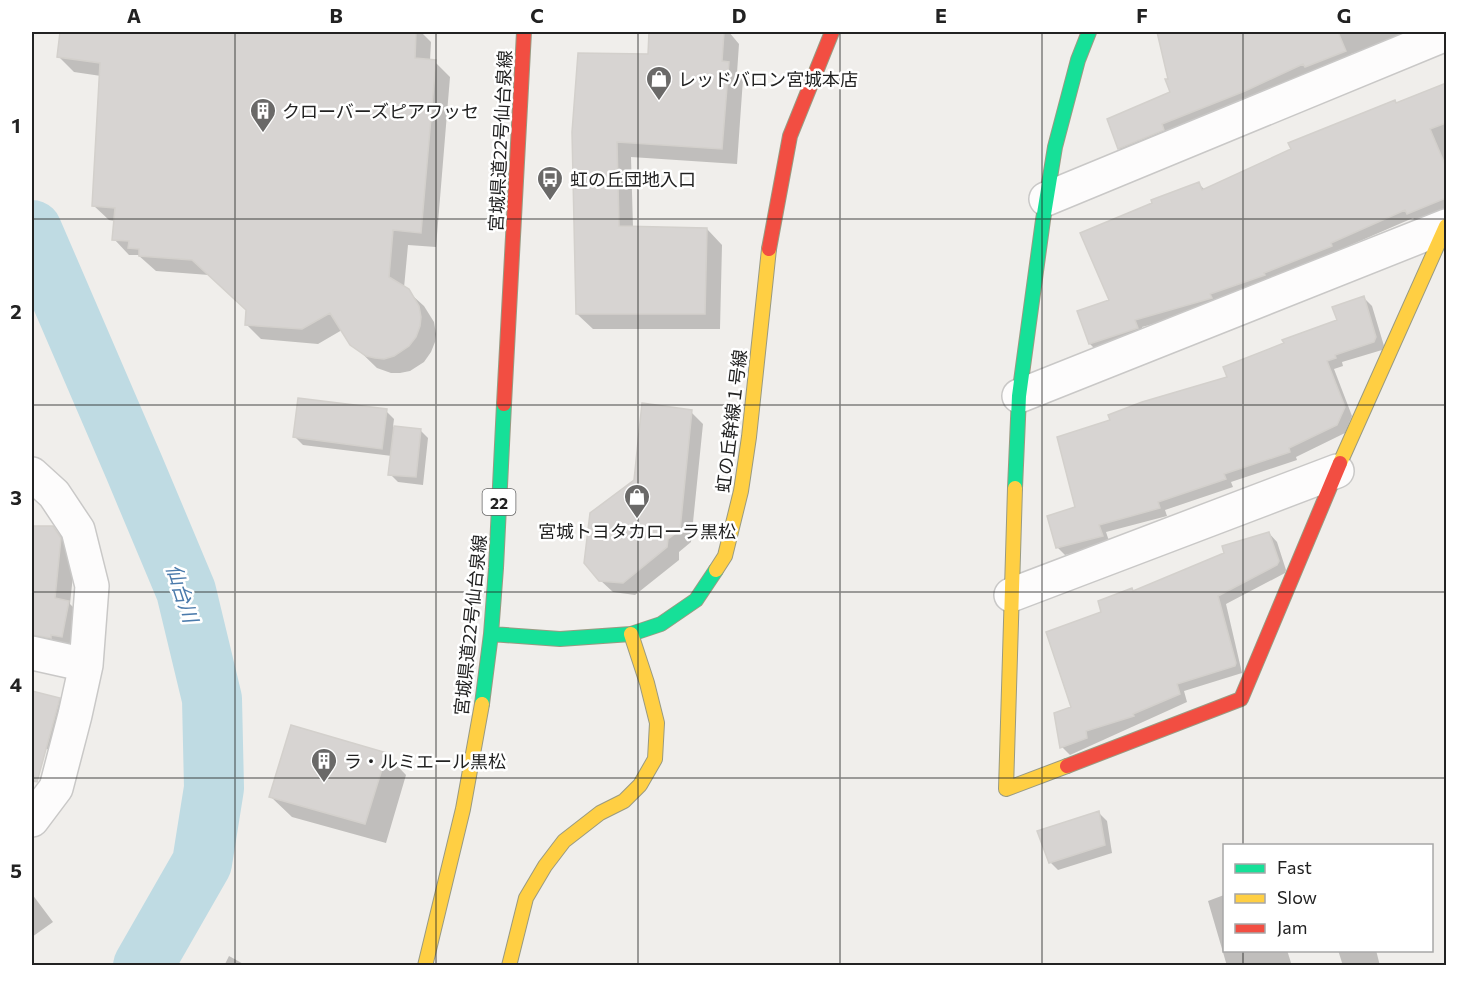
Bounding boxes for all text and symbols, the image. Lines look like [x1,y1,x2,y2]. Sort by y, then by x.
text: A [127,3,141,27]
text: B [329,3,343,27]
text: C [530,3,544,27]
text: D [732,3,746,27]
text: E [935,3,947,27]
text: F [1136,3,1148,27]
text: G [1337,3,1351,27]
street label: 宮城県道22号仙台泉線 [484,50,516,232]
shop icon: レッドバロン宮城本店 [644,64,674,102]
place label: レッドバロン宮城本店 [678,68,858,90]
building icon: クローバーズピアワッセ [248,96,278,134]
place label: クローバーズピアワッセ [282,100,479,122]
text: 1 [11,113,21,137]
bus stop icon: 虹の丘団地入口 [535,164,565,202]
place label: 虹の丘団地入口 [570,168,696,190]
text: 2 [10,299,22,323]
street label: 虹の丘幹線１号線 [711,348,751,494]
shop icon: 宮城トヨタカローラ黒松 [622,482,652,520]
text: 3 [10,485,22,509]
road number: 22 [482,489,516,515]
place label: 宮城トヨタカローラ黒松 [538,520,736,542]
street label: 宮城県道22号仙台泉線 [450,533,490,717]
water label: 仙台川 [162,561,204,627]
text: 4 [10,672,22,696]
building icon: ラ・ルミエール黒松 [309,746,339,784]
place label: ラ・ルミエール黒松 [344,750,506,772]
legend [1223,844,1433,952]
text: Fast [1277,856,1312,878]
text: 5 [10,858,22,882]
text: Slow [1277,886,1317,908]
text: Jam [1277,916,1307,938]

